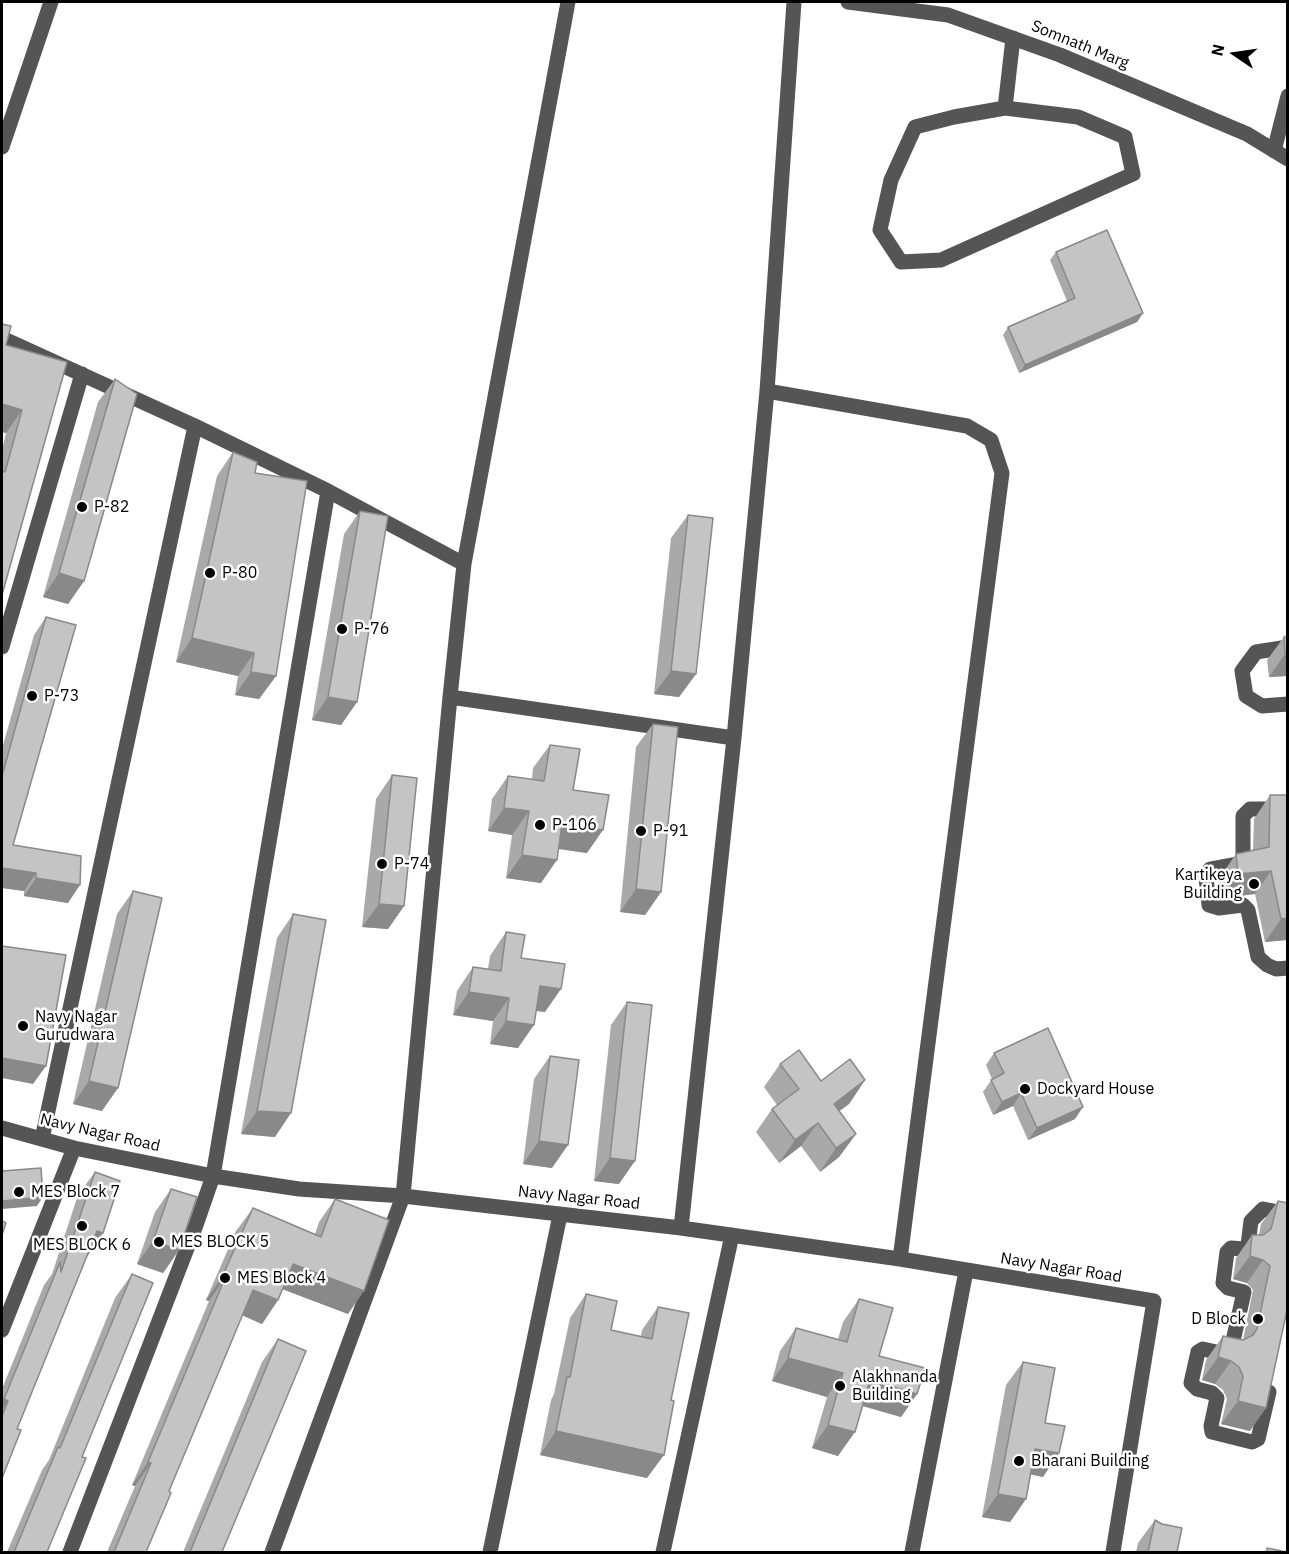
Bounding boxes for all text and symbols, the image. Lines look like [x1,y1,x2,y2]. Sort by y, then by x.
street label: Somnath Marg [1028,17,1132,73]
north arrow [1205,24,1265,84]
text: N [1206,42,1229,58]
place label: P-82 [94,497,129,517]
marker: P-82 [75,500,89,514]
place label: P-80 [222,563,257,583]
marker: P-80 [203,566,217,580]
place label: P-76 [354,619,389,639]
marker: P-76 [335,622,349,636]
place label: P-73 [44,686,79,706]
marker: P-73 [25,689,39,703]
place label: P-106 [552,815,597,835]
marker: P-106 [533,818,547,832]
place label: P-91 [653,821,688,841]
marker: P-91 [634,824,648,838]
place label: P-74 [394,854,429,874]
marker: P-74 [375,857,389,871]
place label: Kartikeya Building [1175,865,1242,903]
marker: Kartikeya Building [1247,877,1261,891]
place label: Navy Nagar Gurudwara [35,1007,117,1045]
marker: Navy Nagar Gurudwara [16,1019,30,1033]
place label: Dockyard House [1037,1079,1154,1099]
marker: Dockyard House [1018,1082,1032,1096]
street label: Navy Nagar Road [38,1110,162,1156]
place label: MES Block 7 [31,1182,120,1202]
street label: Navy Nagar Road [517,1182,641,1214]
marker: MES Block 7 [12,1185,26,1199]
marker: MES BLOCK 6 [75,1219,89,1233]
place label: MES BLOCK 5 [171,1232,269,1252]
place label: MES BLOCK 6 [33,1235,131,1255]
marker: MES BLOCK 5 [152,1235,166,1249]
street label: Navy Nagar Road [999,1249,1123,1287]
place label: MES Block 4 [237,1268,326,1288]
marker: MES Block 4 [218,1271,232,1285]
place label: D Block [1191,1309,1246,1329]
marker: D Block [1251,1312,1265,1326]
place label: Alakhnanda Building [852,1367,937,1405]
marker: Alakhnanda Building [833,1379,847,1393]
place label: Bharani Building [1031,1451,1149,1471]
marker: Bharani Building [1012,1454,1026,1468]

